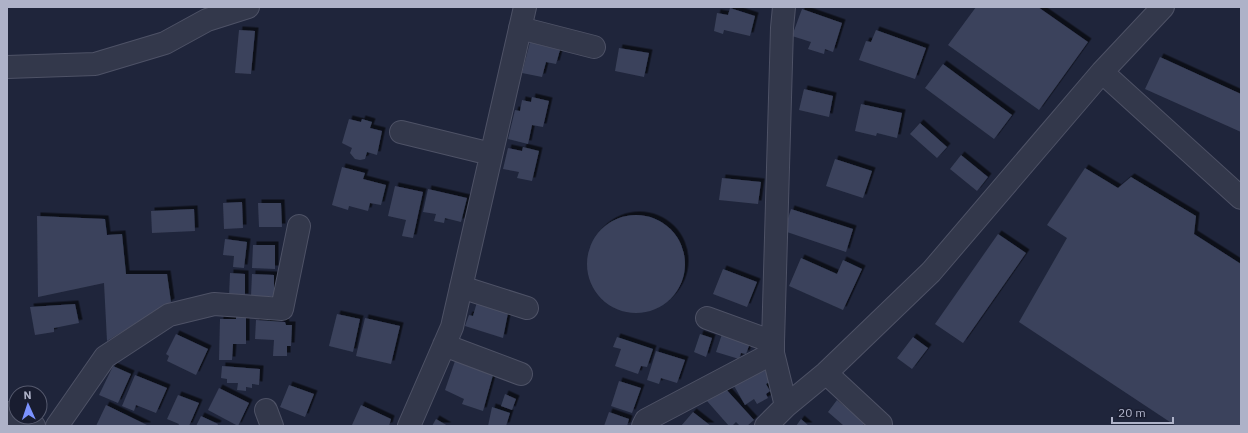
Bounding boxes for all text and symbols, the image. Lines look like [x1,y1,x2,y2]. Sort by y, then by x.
north arrow [8,385,48,425]
text: N [23,388,32,402]
scale bar [1112,399,1173,425]
text: 20 m [1118,405,1146,420]

